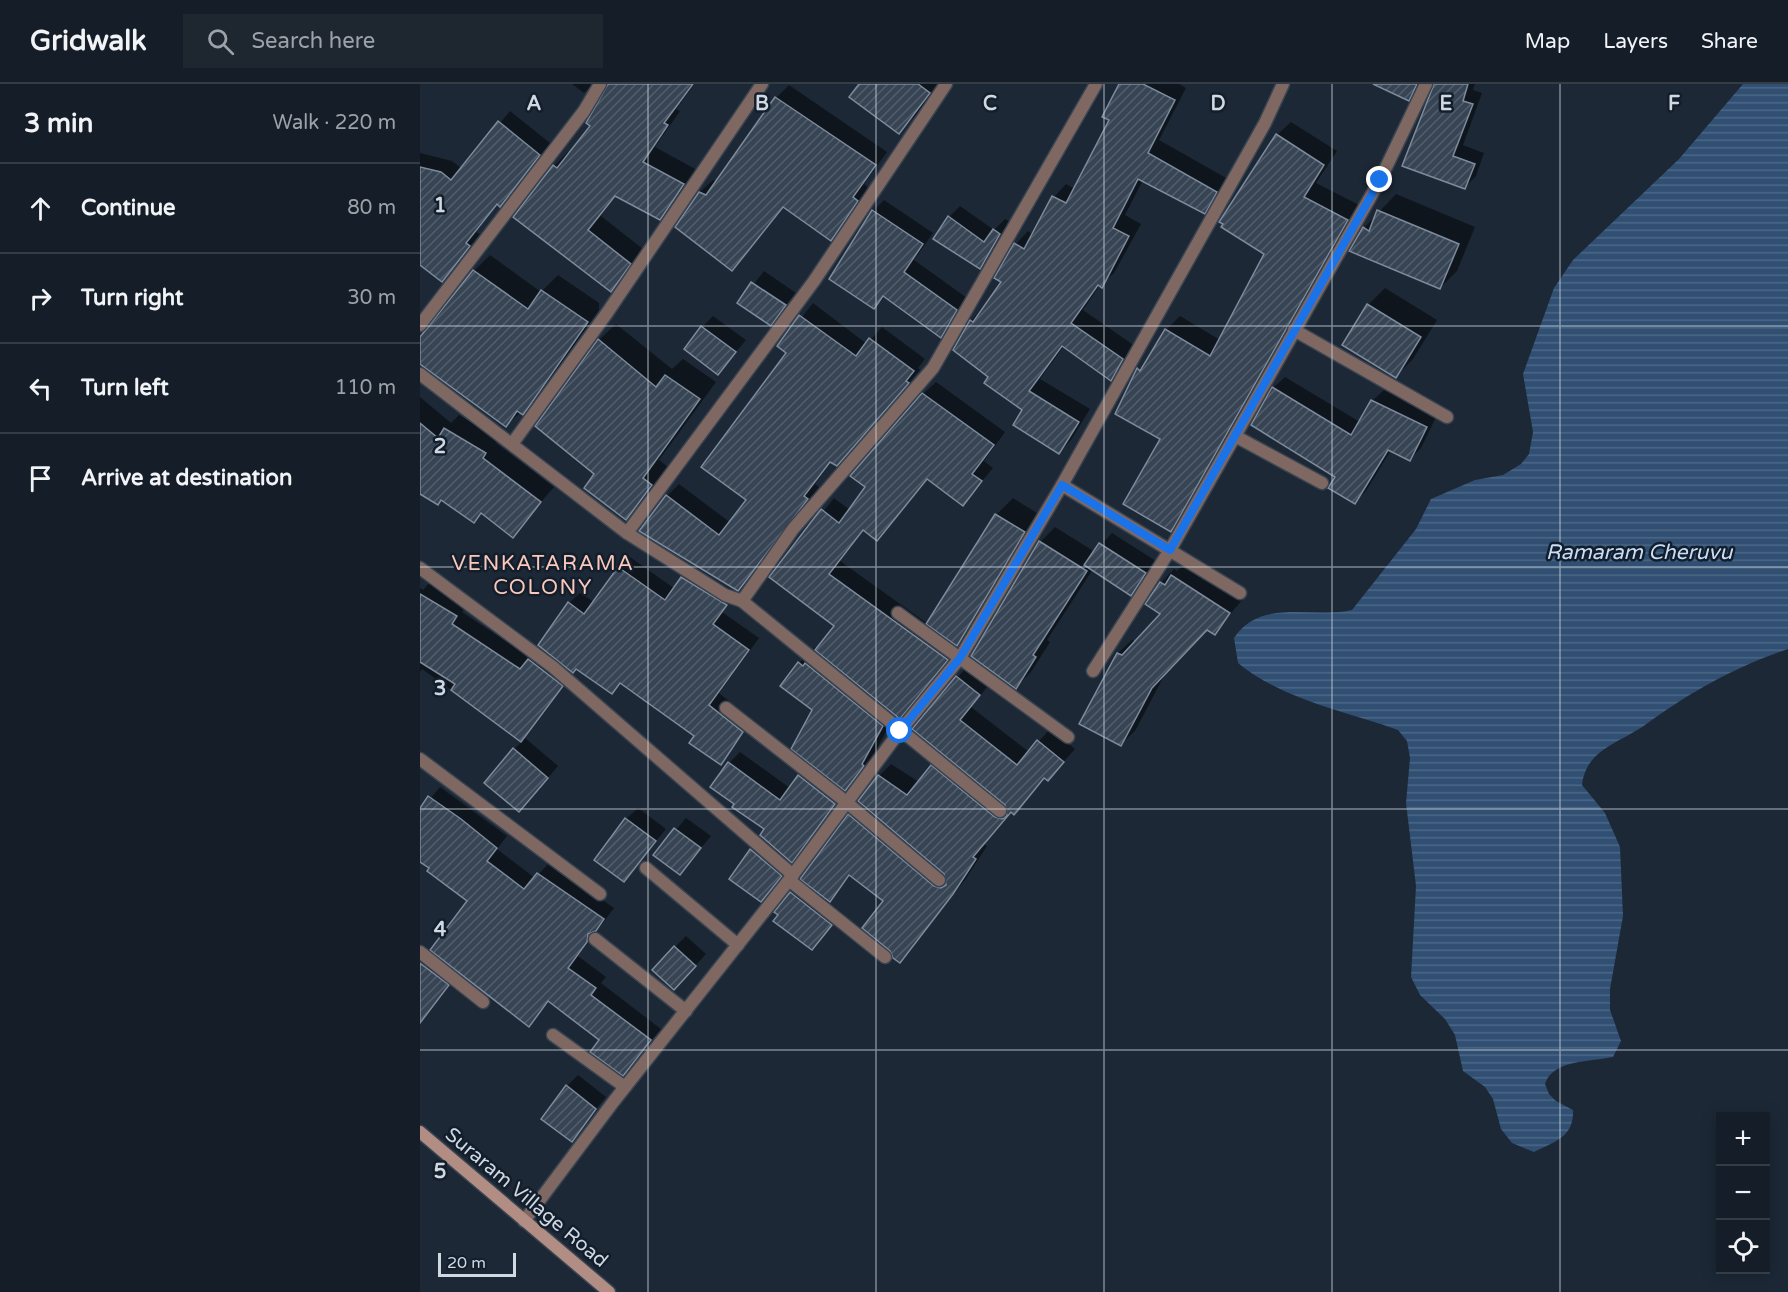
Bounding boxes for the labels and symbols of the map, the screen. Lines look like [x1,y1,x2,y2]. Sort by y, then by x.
text: A [527,92,542,116]
text: B [755,92,769,116]
text: C [983,92,997,116]
text: D [1210,92,1226,116]
text: E [1440,92,1453,116]
text: F [1668,92,1680,116]
route end [1366,166,1392,192]
text: 1 [434,194,446,218]
text: 2 [434,435,446,459]
water label: Ramaram Cheruvu [1546,540,1733,565]
district label: VENKATARAMA COLONY [451,551,635,600]
text: 3 [434,677,446,701]
route start [886,717,912,743]
text: 4 [434,918,447,942]
street label: Suraram Village Road [440,1123,613,1273]
text: 5 [434,1160,446,1184]
scale bar [438,1250,516,1278]

